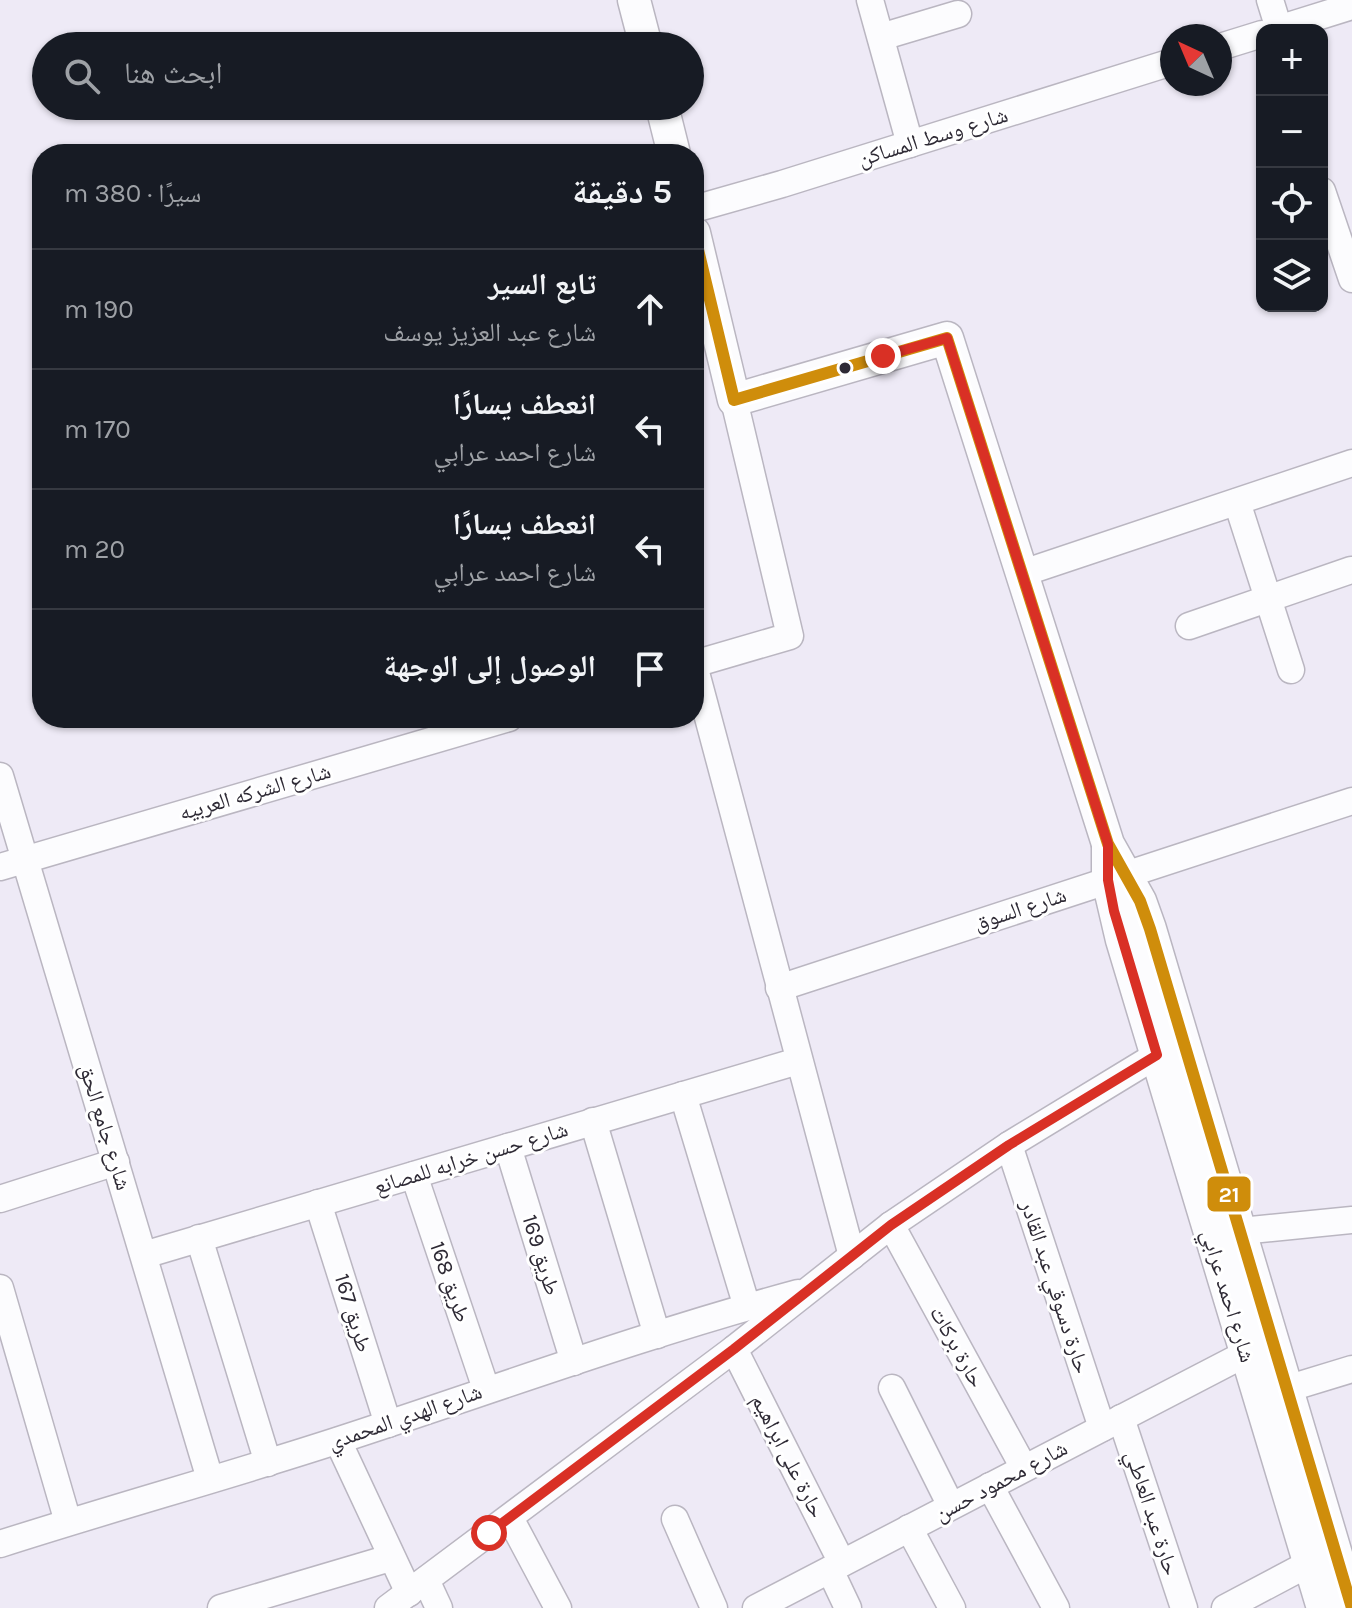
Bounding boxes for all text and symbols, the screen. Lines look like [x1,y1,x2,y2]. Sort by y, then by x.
north arrow [1160,24,1232,96]
map controls [1256,24,1328,312]
button: + [1256,24,1328,96]
search box [32,32,704,120]
icon: search [60,54,104,98]
text: ابحث هنا [124,55,223,91]
button: − [1256,96,1328,168]
street label: شارع وسط المساكن [855,102,1011,172]
button: locate [1256,168,1328,240]
text: 5 دقيقة [572,172,672,212]
text: سيرًا · 380 m [64,178,201,209]
button: layers [1256,240,1328,312]
text: تابع السير [488,266,596,302]
icon: ahead [628,287,672,331]
text: 190 m [64,294,134,325]
text: شارع عبد العزيز يوسف [383,317,596,348]
route end [865,338,901,374]
unlabelled marker [837,360,853,376]
text: انعطف يسارًا [452,386,596,422]
icon: left [628,407,672,451]
text: 170 m [64,414,131,445]
text: شارع احمد عرابي [434,437,596,468]
text: انعطف يسارًا [452,506,596,542]
icon: left [628,527,672,571]
text: 20 m [64,534,125,565]
text: شارع احمد عرابي [434,557,596,588]
icon: arrive [628,647,672,691]
text: الوصول إلى الوجهة [384,648,596,684]
street label: شارع الشركه العربيه [176,758,334,826]
street label: شارع السوق [970,882,1070,936]
street label: شارع جامع الحق [73,1061,137,1193]
street label: شارع حسن خرابه للمصانع [371,1116,571,1200]
line badge: 21 [1206,1175,1252,1213]
text: 21 [1218,1182,1240,1208]
street label: حارة دسوقي عبد القادر [1011,1196,1095,1378]
street label: طريق 169 [516,1212,566,1298]
street label: شارع احمد عرابي [1192,1226,1261,1367]
street label: طريق 168 [424,1238,476,1326]
street label: طريق 167 [329,1271,377,1355]
street label: حارة بركات [924,1302,990,1392]
street label: شارع الهدي المحمدي [324,1378,487,1459]
street label: حارة على ابراهيم [745,1390,830,1523]
street label: شارع محمود حسن [930,1435,1072,1527]
street label: حارة عبد العاطي [1116,1447,1184,1580]
route start [471,1515,507,1551]

